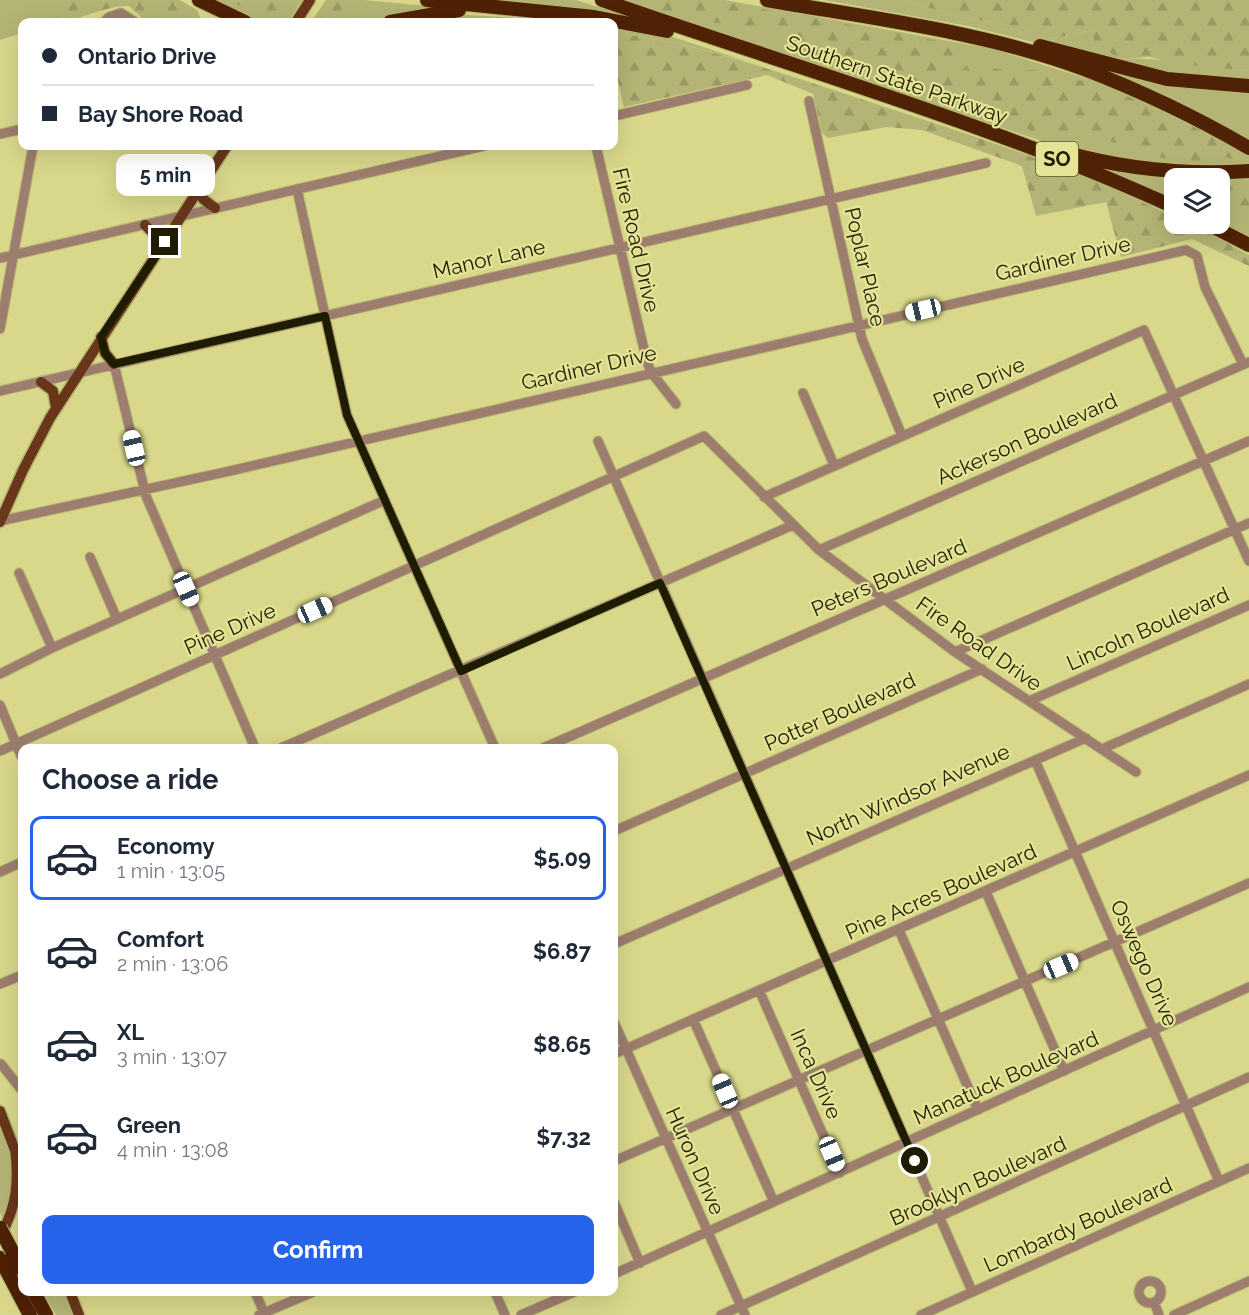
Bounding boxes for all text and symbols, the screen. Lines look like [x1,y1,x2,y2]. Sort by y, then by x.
street label: Southern State Parkway [783,30,1011,129]
text: Ontario Drive [78,43,216,69]
text: Bay Shore Road [78,101,243,127]
road number: SO [1036,142,1078,176]
callout: 5 min [116,155,214,197]
text: 5 min [140,163,191,187]
street label: Fire Road Drive [608,165,665,315]
map controls [1164,168,1230,234]
button: layers [1164,168,1230,234]
street label: Poplar Place [840,205,891,329]
route end [151,228,178,255]
street label: Gardiner Drive [993,231,1133,286]
street label: Manor Lane [430,233,548,284]
car [903,297,943,323]
street label: Gardiner Drive [519,340,659,395]
street label: Pine Drive [929,351,1028,414]
street label: Ackerson Boulevard [933,387,1121,490]
car [121,428,147,468]
street label: Peters Boulevard [807,534,970,622]
car [170,569,202,609]
street label: Lincoln Boulevard [1063,581,1233,676]
street label: Fire Road Drive [912,591,1047,696]
car [295,594,335,626]
street label: Pine Drive [180,597,279,660]
street label: Potter Boulevard [760,667,919,756]
street label: North Windsor Avenue [802,738,1013,851]
text: Choose a ride [42,764,218,795]
icon: car [45,831,99,885]
text: Economy [117,833,215,859]
street label: Pine Acres Boulevard [841,838,1040,945]
text: $5.09 [533,845,591,871]
text: 1 min · 13:05 [117,859,225,883]
street label: Oswego Drive [1105,896,1183,1030]
icon: car [45,924,99,978]
text: Comfort [117,926,204,952]
text: $6.87 [533,938,591,964]
car [1041,951,1081,981]
text: 2 min · 13:06 [117,952,228,976]
icon: car [45,1017,99,1071]
text: XL [117,1019,144,1045]
street label: Inca Drive [786,1025,847,1123]
street label: Manatuck Boulevard [909,1025,1102,1130]
text: $8.65 [533,1031,591,1057]
text: 3 min · 13:07 [117,1045,227,1069]
car [710,1071,740,1111]
street label: Huron Drive [661,1103,730,1219]
icon: car [45,1110,99,1164]
text: Green [117,1112,181,1138]
text: $7.32 [536,1124,591,1150]
street label: Brooklyn Boulevard [886,1130,1070,1231]
car [817,1134,847,1174]
text: 4 min · 13:08 [117,1138,229,1162]
route start [901,1147,928,1174]
street label: Lombardy Boulevard [980,1172,1176,1277]
button: Confirm [42,1215,594,1284]

